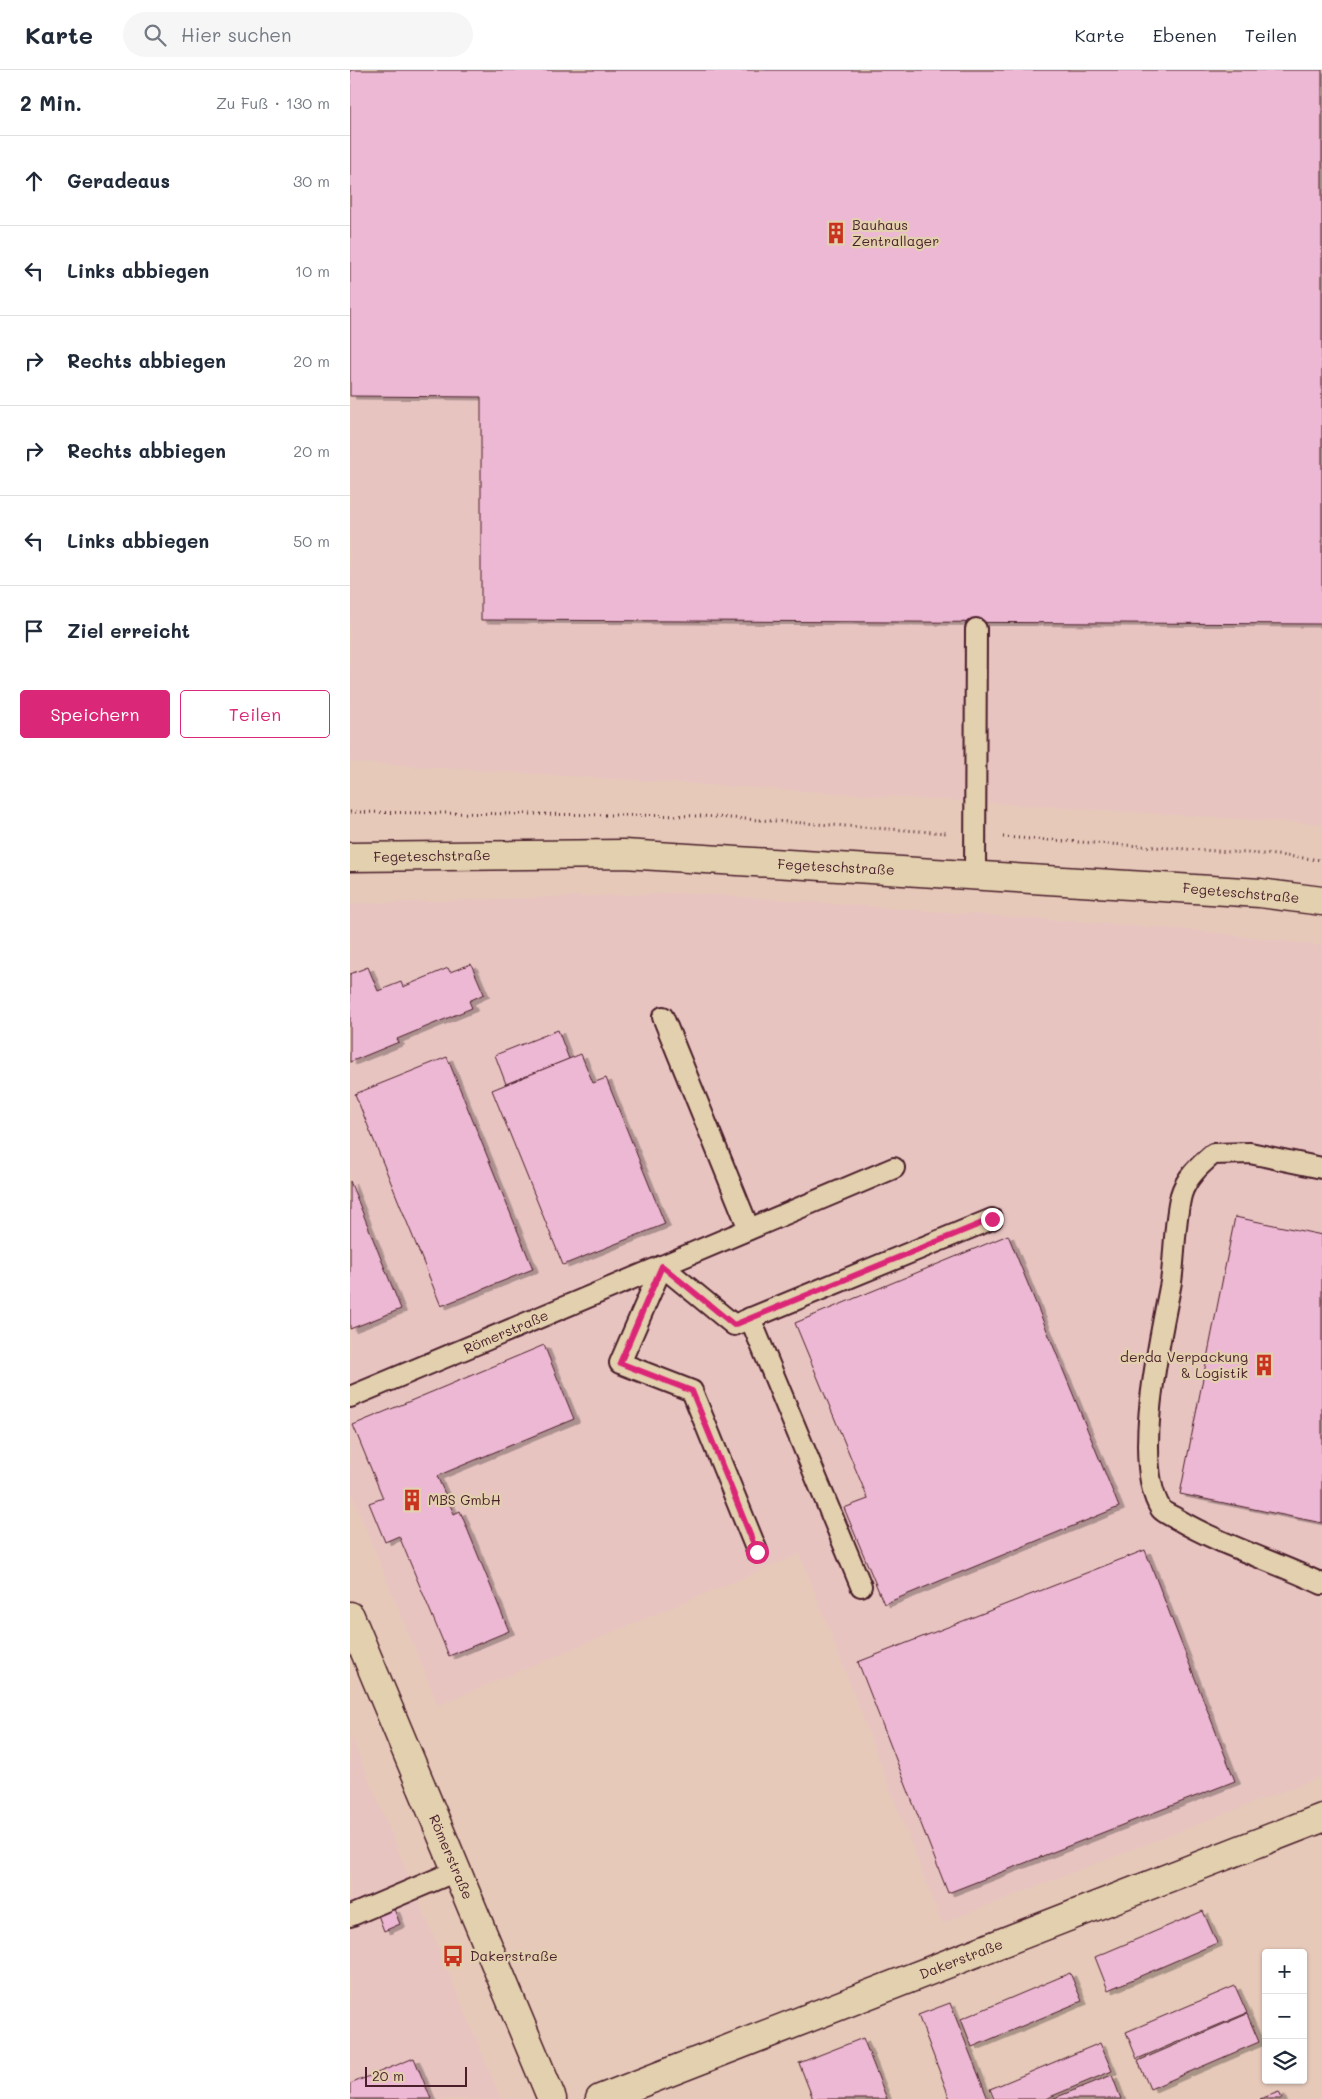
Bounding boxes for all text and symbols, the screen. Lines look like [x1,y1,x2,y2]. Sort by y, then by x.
search box [123,12,473,57]
text: Karte [25,19,93,50]
icon: search [141,21,169,49]
text: Hier suchen [181,22,292,47]
text: Karte [1074,23,1125,47]
text: Ebenen [1153,23,1217,47]
text: Teilen [1245,23,1297,47]
text: 2 Min. [20,89,82,116]
text: Zu Fuß · 130 m [216,92,330,113]
icon: ahead [20,167,48,195]
text: Geradeaus [67,168,170,193]
text: 30 m [293,170,330,191]
place label: Bauhaus Zentrallager [852,215,939,250]
building icon: Bauhaus Zentrallager [823,220,849,246]
icon: left [20,257,48,285]
text: Links abbiegen [67,258,209,283]
text: 10 m [295,260,330,281]
icon: right [20,347,48,375]
text: Rechts abbiegen [67,348,226,373]
text: 20 m [293,350,330,371]
icon: right [20,437,48,465]
text: Rechts abbiegen [67,438,226,463]
text: 20 m [293,440,330,461]
icon: left [20,527,48,555]
text: Links abbiegen [67,528,209,553]
text: 50 m [293,530,330,551]
icon: arrive [20,617,48,645]
text: Ziel erreicht [67,618,190,643]
button: Speichern [20,690,170,738]
button: Teilen [180,690,330,738]
street label: Fegeteschstraße [373,845,491,866]
street label: Fegeteschstraße [777,854,895,879]
street label: Fegeteschstraße [1182,878,1300,907]
route end [981,1208,1004,1231]
street label: Römerstraße [460,1305,551,1358]
place label: derda Verpackung & Logistik [1120,1347,1248,1382]
building icon: derda Verpackung & Logistik [1251,1352,1277,1378]
building icon: MBS GmbH [399,1487,425,1513]
place label: MBS GmbH [428,1490,501,1509]
route start [746,1541,769,1564]
street label: Römerstraße [425,1811,478,1902]
street label: Dakerstraße [916,1934,1005,1983]
bus stop icon: Dakerstraße [440,1943,466,1969]
place label: Dakerstraße [470,1946,558,1965]
map controls [1262,1949,1307,2084]
button: + [1262,1949,1307,1994]
button: − [1262,1994,1307,2039]
button: layers [1262,2039,1307,2084]
scale bar [365,2064,468,2087]
text: 20 m [372,2066,404,2085]

